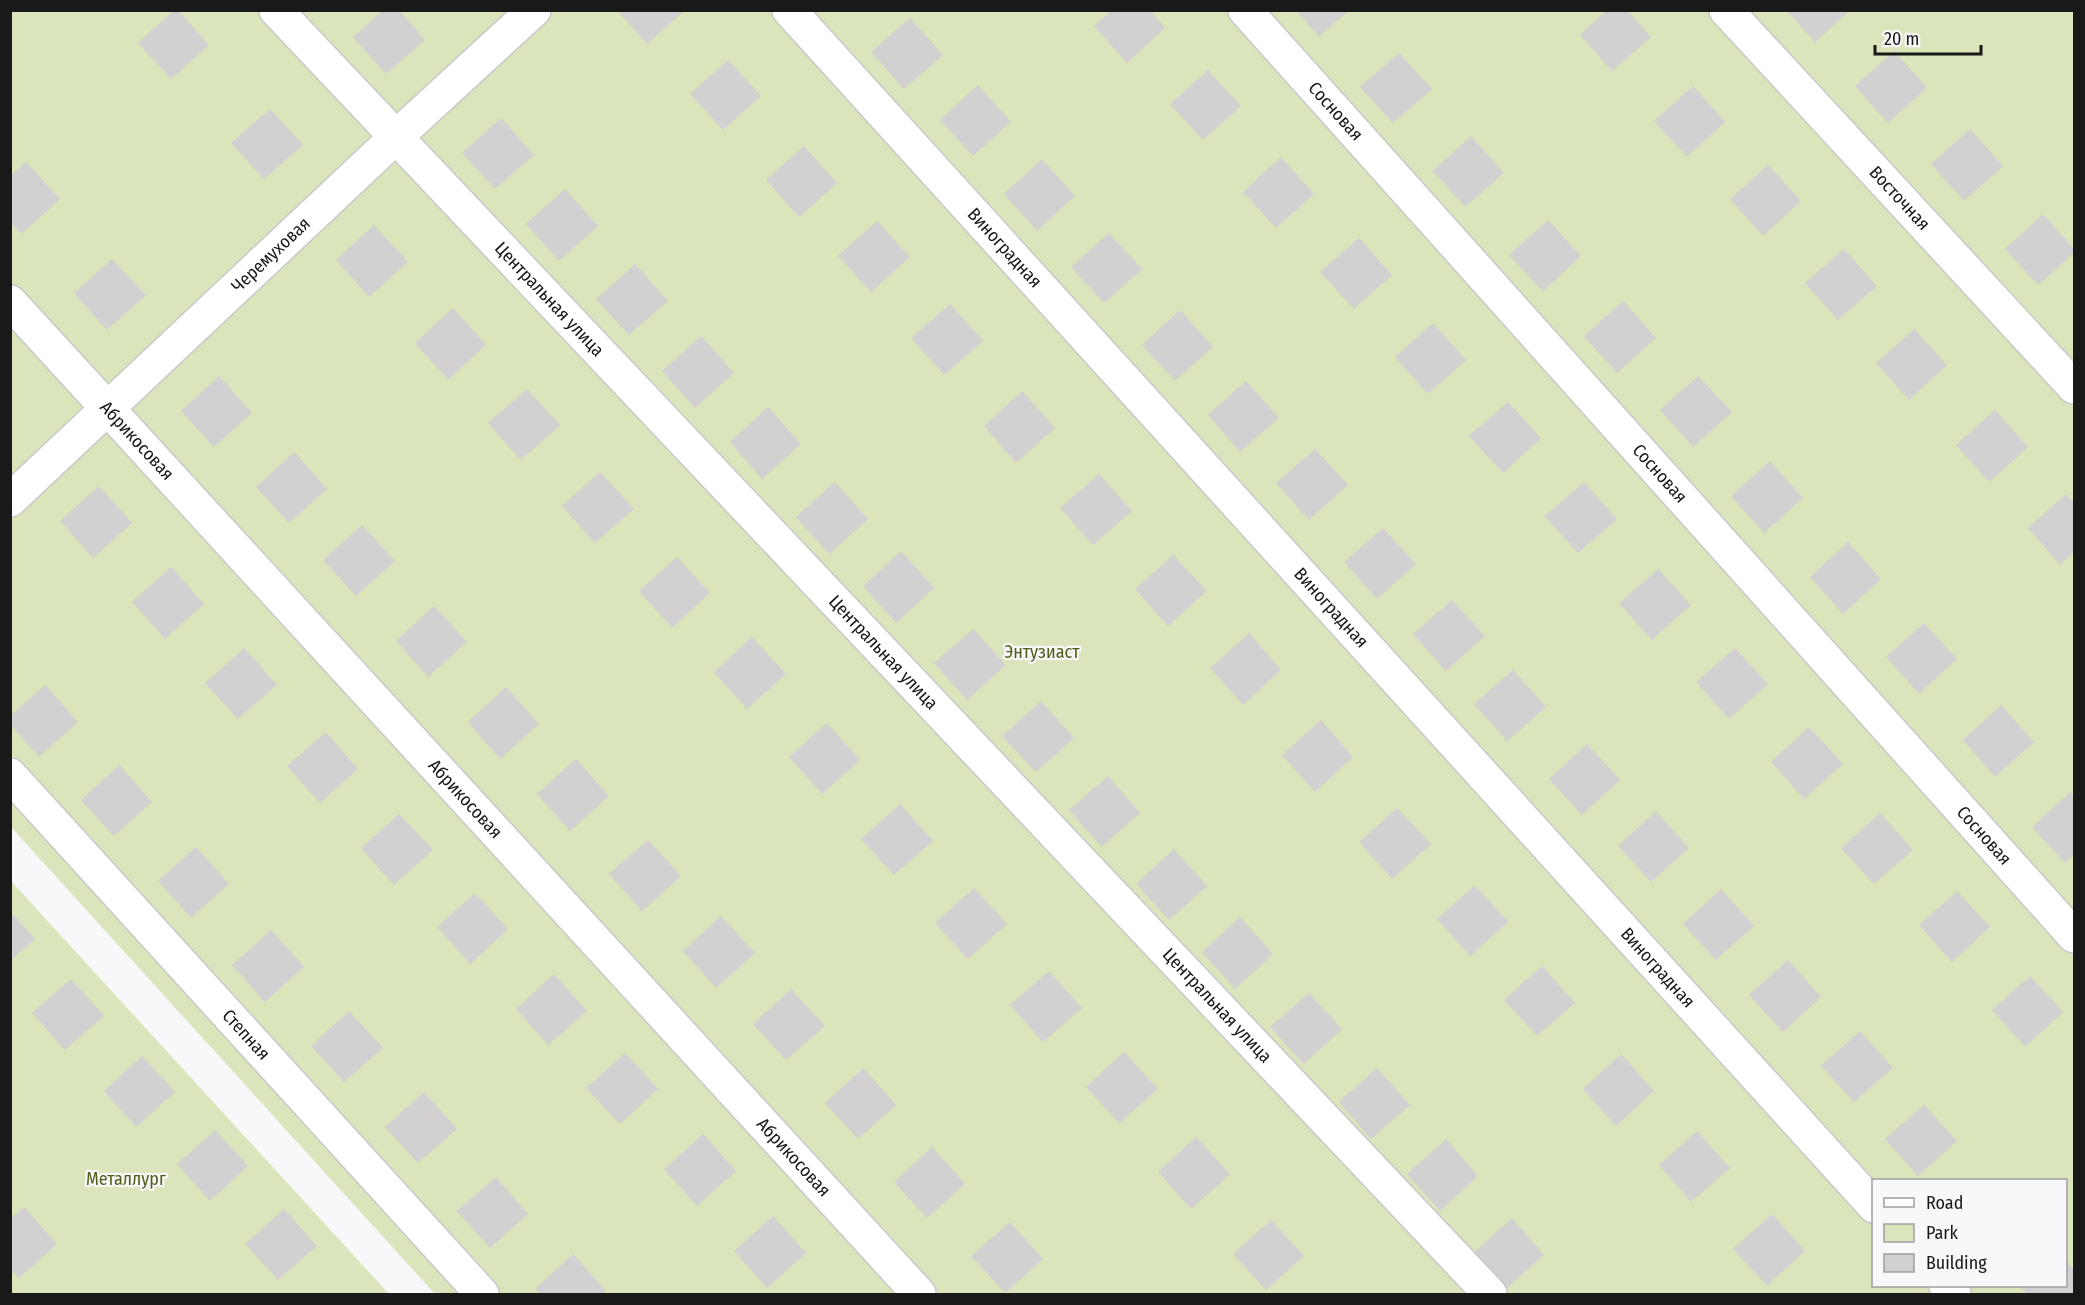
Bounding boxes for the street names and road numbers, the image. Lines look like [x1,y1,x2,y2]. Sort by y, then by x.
street label: Сосновая [1304,77,1368,145]
street label: Восточная [1865,161,1935,235]
street label: Виноградная [963,203,1047,292]
street label: Черемуховая [227,212,315,297]
street label: Центральная улица [490,237,609,361]
street label: Абрикосовая [95,397,179,485]
street label: Сосновая [1628,439,1692,507]
street label: Виноградная [1289,563,1373,652]
street label: Центральная улица [824,591,943,714]
street label: Абрикосовая [424,755,507,843]
street label: Сосновая [1952,801,2016,870]
street label: Виноградная [1616,923,1700,1012]
street label: Центральная улица [1158,944,1277,1067]
street label: Степная [218,1005,275,1065]
street label: Абрикосовая [752,1113,835,1201]

